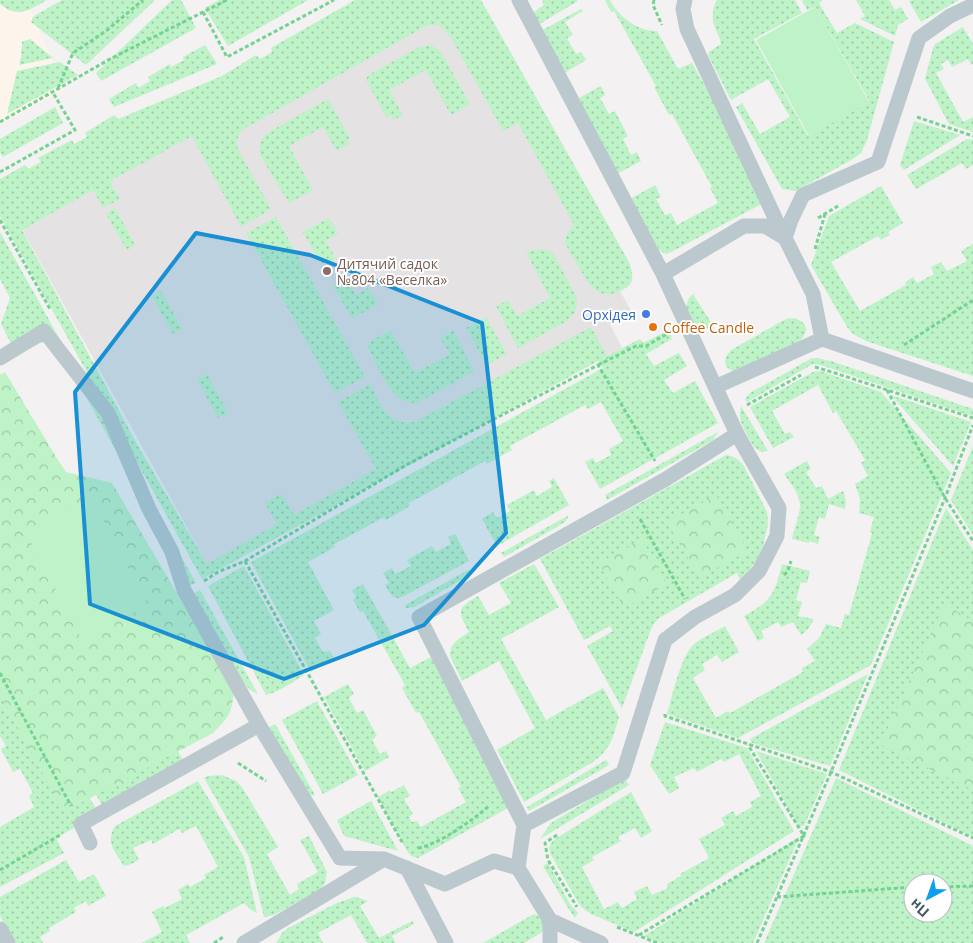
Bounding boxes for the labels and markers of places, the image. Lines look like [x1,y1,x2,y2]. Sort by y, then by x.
place label: Дитячий садок №804 «Веселка» [337,254,447,289]
marker: Дитячий садок №804 «Веселка» [321,265,333,277]
place label: Орхідея [582,305,636,324]
marker: Орхідея [640,308,652,320]
place label: Coffee Candle [663,318,754,337]
marker: Coffee Candle [647,321,659,333]

